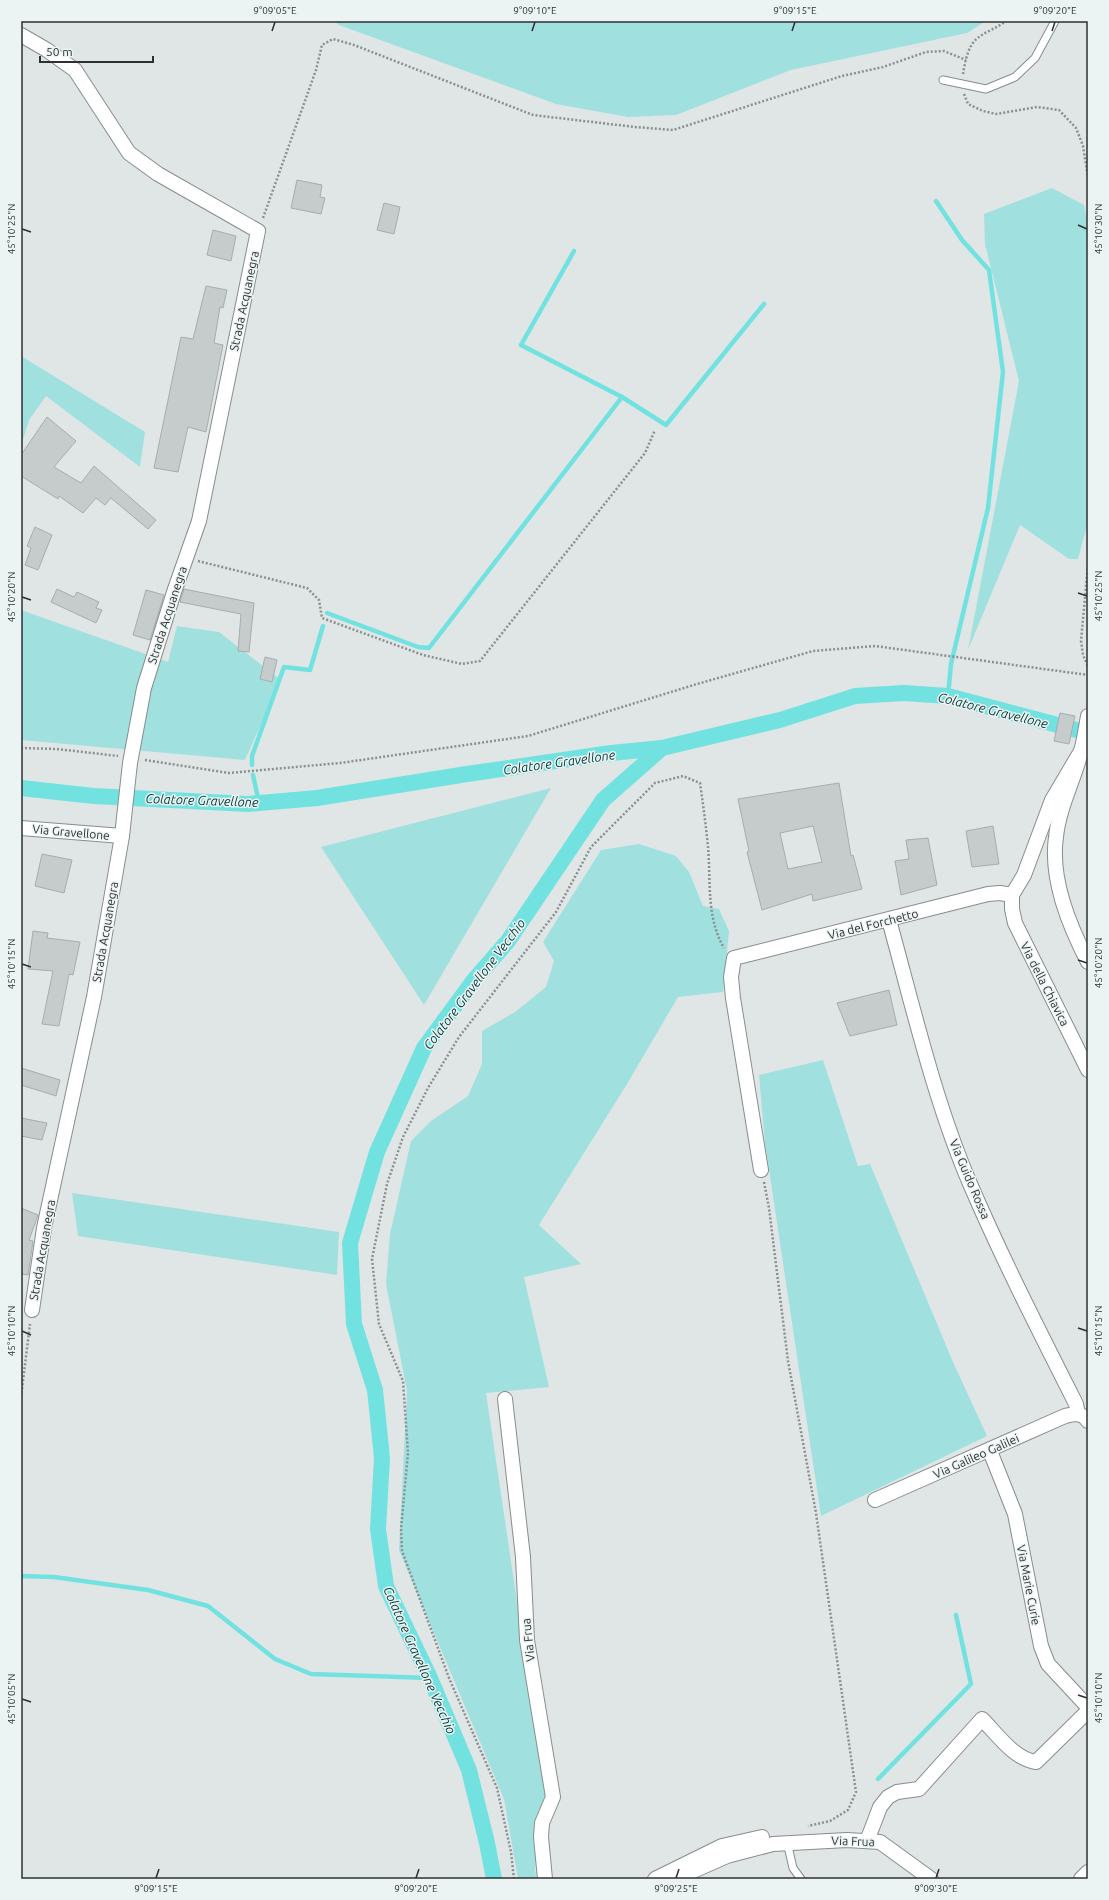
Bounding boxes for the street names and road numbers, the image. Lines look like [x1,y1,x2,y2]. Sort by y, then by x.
street label: Strada Acquanegra [227,250,261,352]
street label: Strada Acquanegra [145,564,189,666]
street label: Via Gravellone [32,822,110,842]
street label: Strada Acquanegra [90,881,120,983]
street label: Via del Forchetto [826,906,920,942]
street label: Via della Chiavica [1018,940,1072,1028]
street label: Via Guido Rossa [947,1137,993,1221]
street label: Strada Acquanegra [27,1199,57,1301]
street label: Via Galileo Galilei [931,1431,1021,1481]
street label: Via Marie Curie [1015,1544,1043,1626]
street label: Via Frua [519,1618,537,1662]
street label: Via Frua [831,1834,875,1848]

